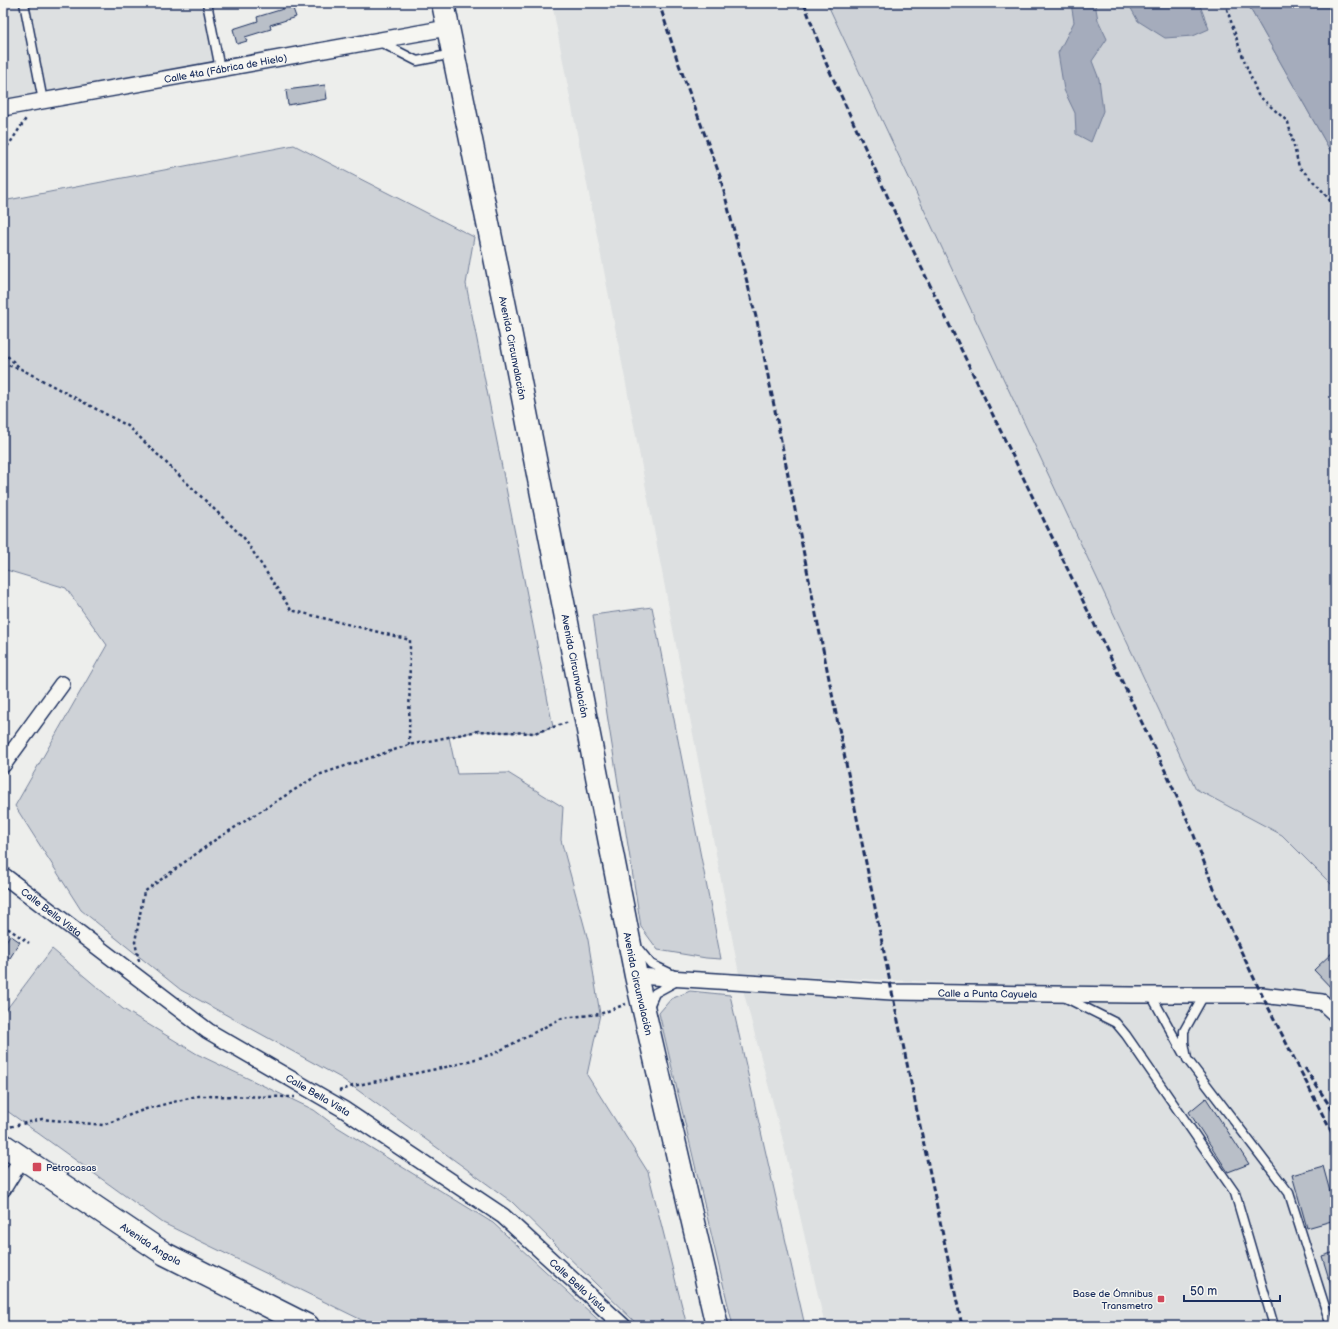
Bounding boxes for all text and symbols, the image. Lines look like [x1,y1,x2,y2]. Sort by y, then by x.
street label: Calle 4ta (Fábrica de Hielo) [163,52,288,86]
street label: Avenida Circunvalación [496,295,528,401]
street label: Avenida Circunvalación [558,613,590,719]
street label: Calle Bella Vista [18,886,84,940]
street label: Avenida Circunvalación [621,931,655,1037]
street label: Calle a Punta Cayuela [938,988,1038,1001]
street label: Calle Bella Vista [283,1072,353,1119]
marker: Petrocasas [31,1161,43,1173]
place label: Petrocasas [46,1162,97,1174]
street label: Avenida Angola [118,1221,183,1268]
street label: Calle Bella Vista [547,1257,609,1315]
scale bar [1184,1277,1280,1303]
text: 50 m [1190,1284,1217,1299]
place label: Base de Ómnibus Transmetro [1072,1288,1153,1312]
marker: Base de Ómnibus Transmetro [1156,1294,1166,1304]

